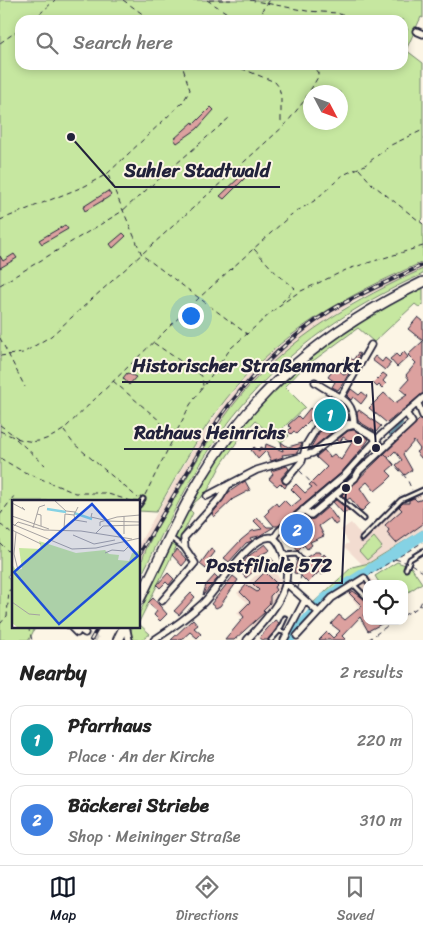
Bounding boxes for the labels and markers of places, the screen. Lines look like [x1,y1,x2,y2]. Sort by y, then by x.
callout: Suhler Stadtwald [115,153,280,187]
callout: Historischer Straßenmarkt [122,348,372,382]
pin: 1 [314,396,346,434]
callout: Rathaus Heinrichs [124,415,296,449]
pin: 2 [281,511,313,549]
callout: Postfiliale 572 [196,549,342,583]

